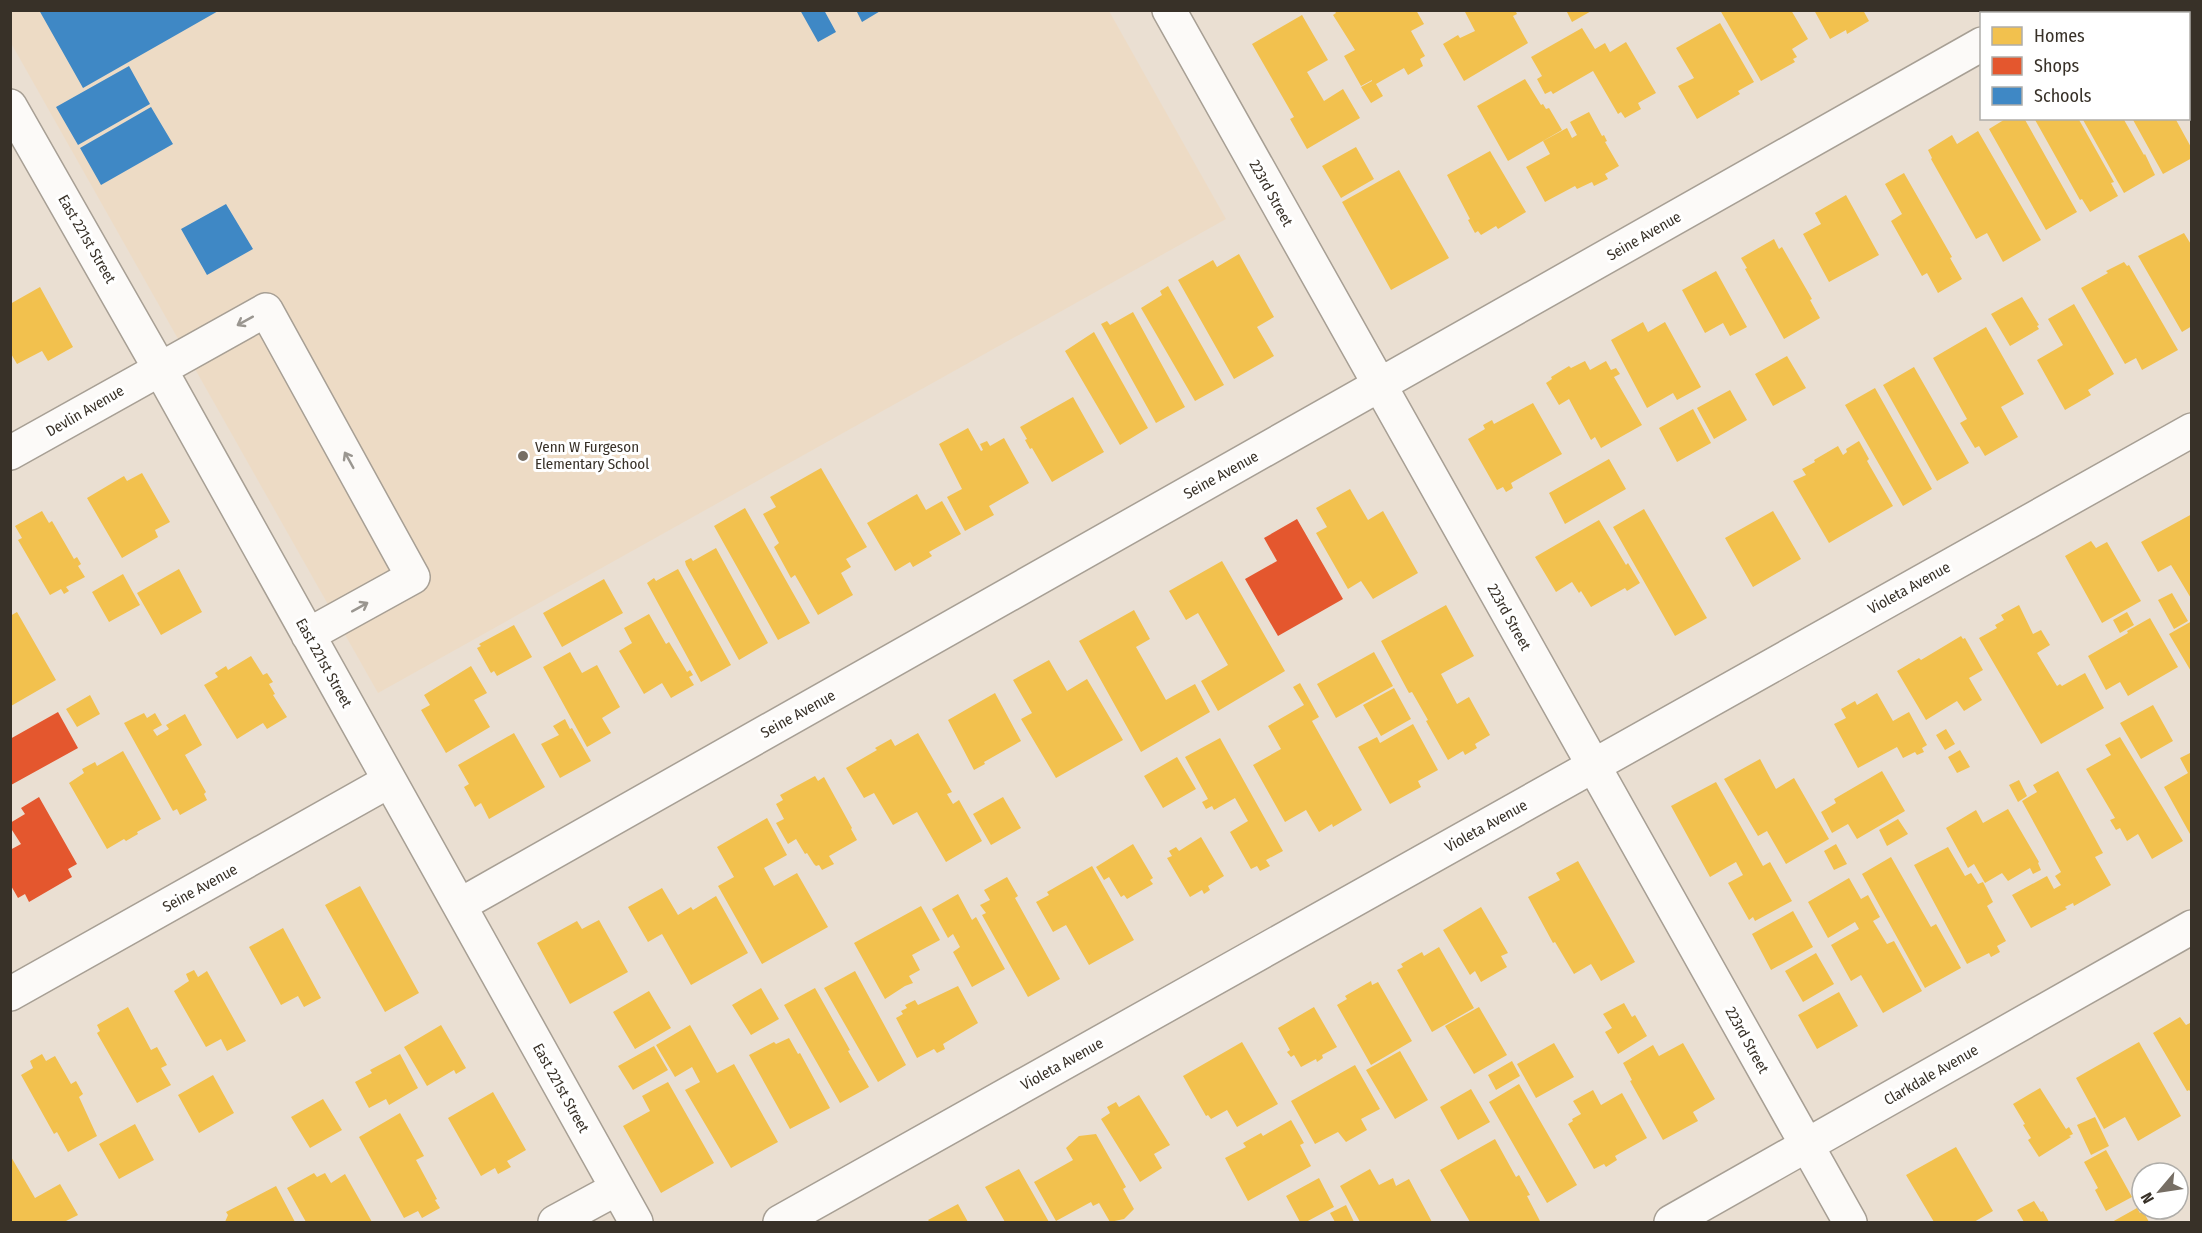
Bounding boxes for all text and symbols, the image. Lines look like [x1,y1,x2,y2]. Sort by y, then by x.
legend [1980,12,2190,120]
text: Homes [2034,25,2085,47]
text: Shops [2034,55,2079,77]
text: Schools [2034,85,2092,107]
street label: 223rd Street [1245,157,1297,229]
street label: East 221st Street [54,191,120,287]
street label: Seine Avenue [1604,208,1684,264]
one-way arrow [237,315,254,327]
street label: Devlin Avenue [43,381,127,441]
place label: Venn W Furgeson Elementary School [535,438,649,473]
street label: Seine Avenue [1181,447,1261,503]
marker: Venn W Furgeson Elementary School [516,449,530,463]
one-way arrow [343,452,355,469]
street label: Violeta Avenue [1865,558,1953,618]
street label: 223rd Street [1483,581,1535,653]
one-way arrow [350,601,368,612]
street label: East 221st Street [292,615,356,711]
street label: Seine Avenue [758,686,838,742]
street label: Violeta Avenue [1442,796,1530,856]
street label: Seine Avenue [160,860,240,916]
street label: 223rd Street [1721,1004,1773,1076]
street label: Violeta Avenue [1018,1034,1106,1094]
street label: East 221st Street [529,1040,593,1136]
street label: Clarkdale Avenue [1881,1041,1981,1109]
north arrow [2130,1161,2190,1221]
text: N [2137,1189,2158,1207]

